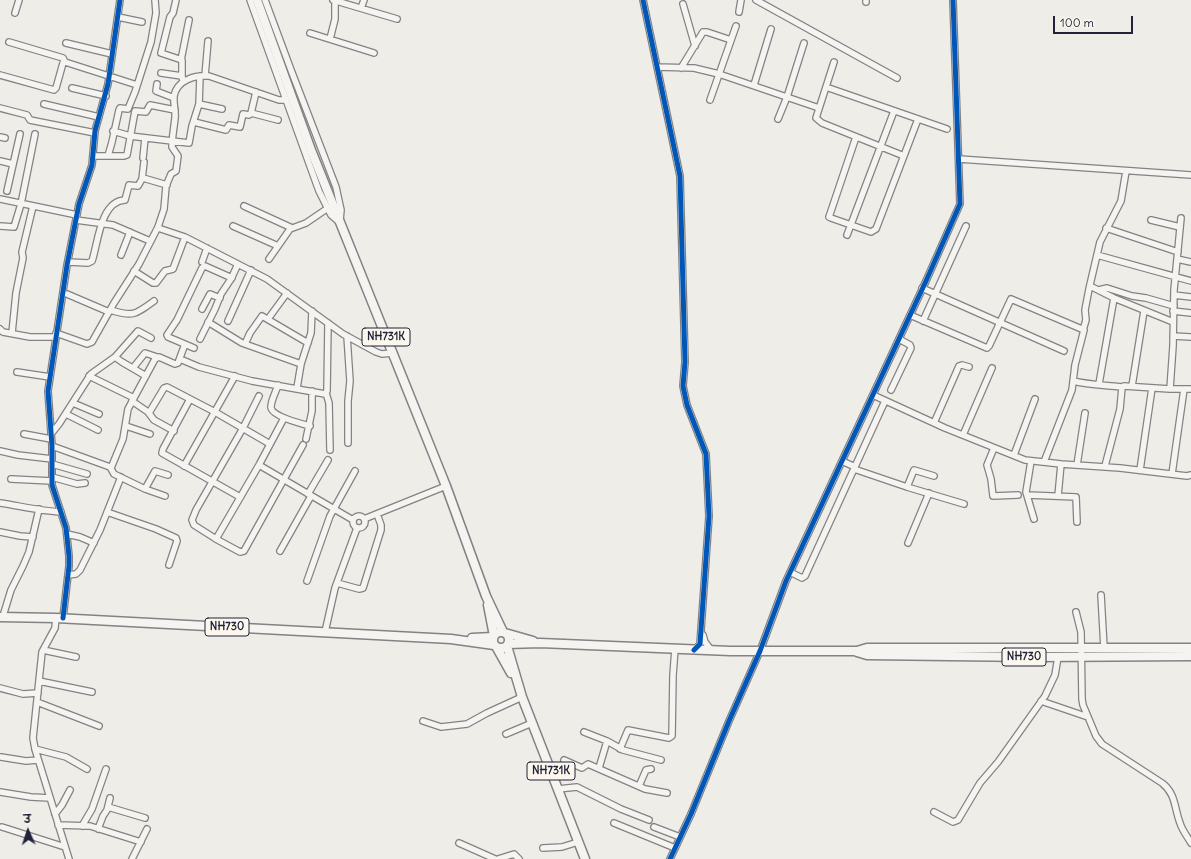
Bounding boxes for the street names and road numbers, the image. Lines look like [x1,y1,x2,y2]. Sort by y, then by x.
road number: NH731K [362,328,410,346]
road number: NH730 [205,618,249,636]
road number: NH730 [1002,648,1046,666]
road number: NH731K [527,762,575,780]

